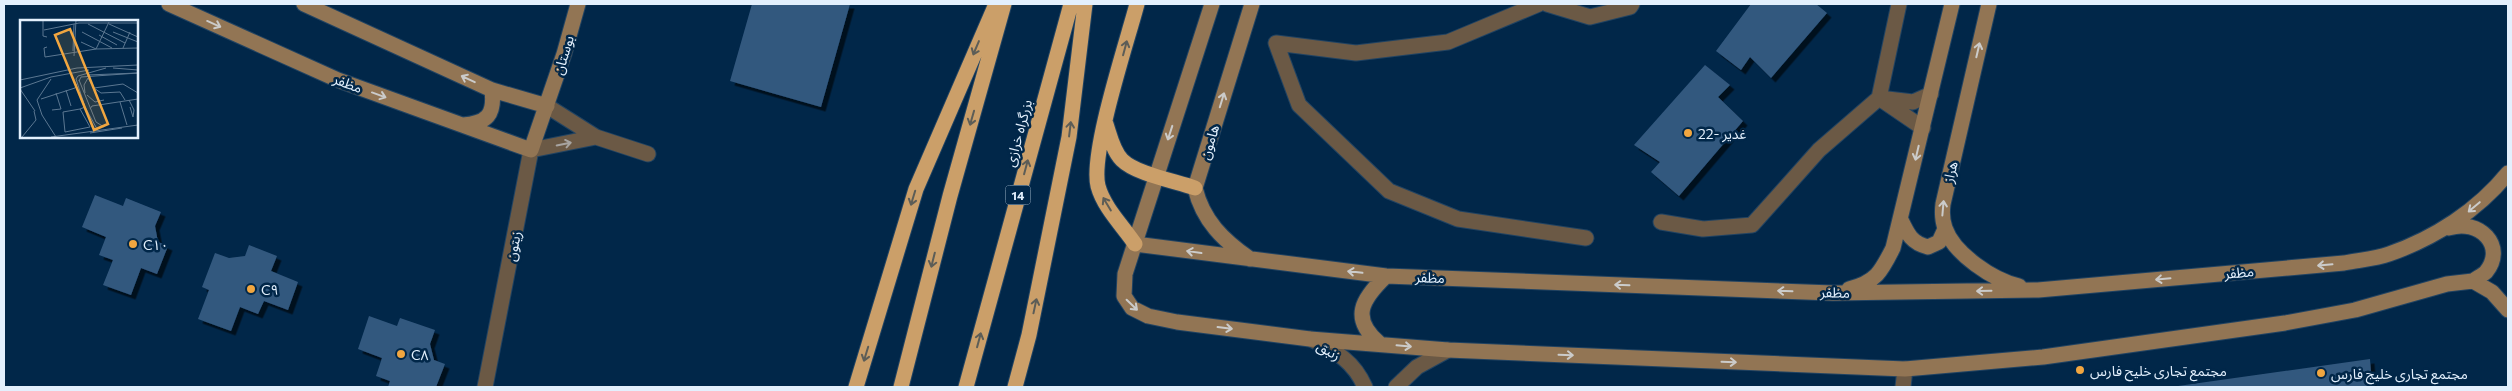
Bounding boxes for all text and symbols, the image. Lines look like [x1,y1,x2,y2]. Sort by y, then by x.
one-way arrow [206,19,221,29]
inset map [20,20,138,138]
street label: بوستان [549,33,578,77]
one-way arrow [1121,40,1130,56]
one-way arrow [971,41,980,56]
one-way arrow [1974,42,1984,58]
street label: مظفر [330,69,365,97]
one-way arrow [461,74,476,83]
one-way arrow [371,91,386,100]
one-way arrow [1217,93,1227,109]
street label: بزرگراه خرازی [1001,97,1036,169]
one-way arrow [967,110,976,126]
one-way arrow [1065,122,1075,138]
street label: هامون [1196,122,1223,162]
one-way arrow [1165,125,1174,141]
place label: 22- غدیر [1698,125,1746,143]
marker: 22- غدیر [1682,127,1694,139]
one-way arrow [555,139,571,148]
one-way arrow [1912,145,1921,161]
one-way arrow [1022,159,1031,175]
street label: هراز [1939,160,1962,186]
road number: 14 [1006,186,1030,204]
one-way arrow [907,190,917,206]
one-way arrow [1102,198,1112,212]
one-way arrow [1938,200,1948,216]
one-way arrow [2467,201,2480,213]
street label: زیتون [502,229,525,263]
place label: C۱۰ [143,236,169,253]
marker: C۱۰ [127,238,139,250]
one-way arrow [1186,247,1202,257]
one-way arrow [928,251,938,267]
one-way arrow [2317,260,2333,270]
street label: مظفر [2222,262,2255,283]
one-way arrow [1347,267,1363,277]
street label: مظفر [1414,268,1445,287]
one-way arrow [2155,274,2171,284]
one-way arrow [1614,280,1630,289]
place label: C۹ [261,281,279,298]
marker: C۹ [245,283,257,295]
street label: مظفر [1819,283,1850,302]
one-way arrow [1777,286,1793,296]
one-way arrow [1976,286,1992,296]
one-way arrow [1030,298,1040,314]
one-way arrow [1126,299,1139,311]
one-way arrow [1217,323,1233,333]
one-way arrow [974,333,984,349]
street label: زنبق [1313,336,1344,365]
one-way arrow [1396,341,1412,350]
one-way arrow [861,345,871,361]
place label: C۸ [411,346,429,363]
marker: C۸ [395,348,407,360]
one-way arrow [1558,350,1574,359]
one-way arrow [1721,357,1737,366]
place label: مجتمع تجاری خلیح فارس [2090,362,2227,382]
marker: مجتمع تجاری خلیح فارس [2074,364,2086,376]
place label: مجتمع تجاری خلیج فارس [2331,365,2468,385]
marker: مجتمع تجاری خلیج فارس [2315,367,2327,379]

